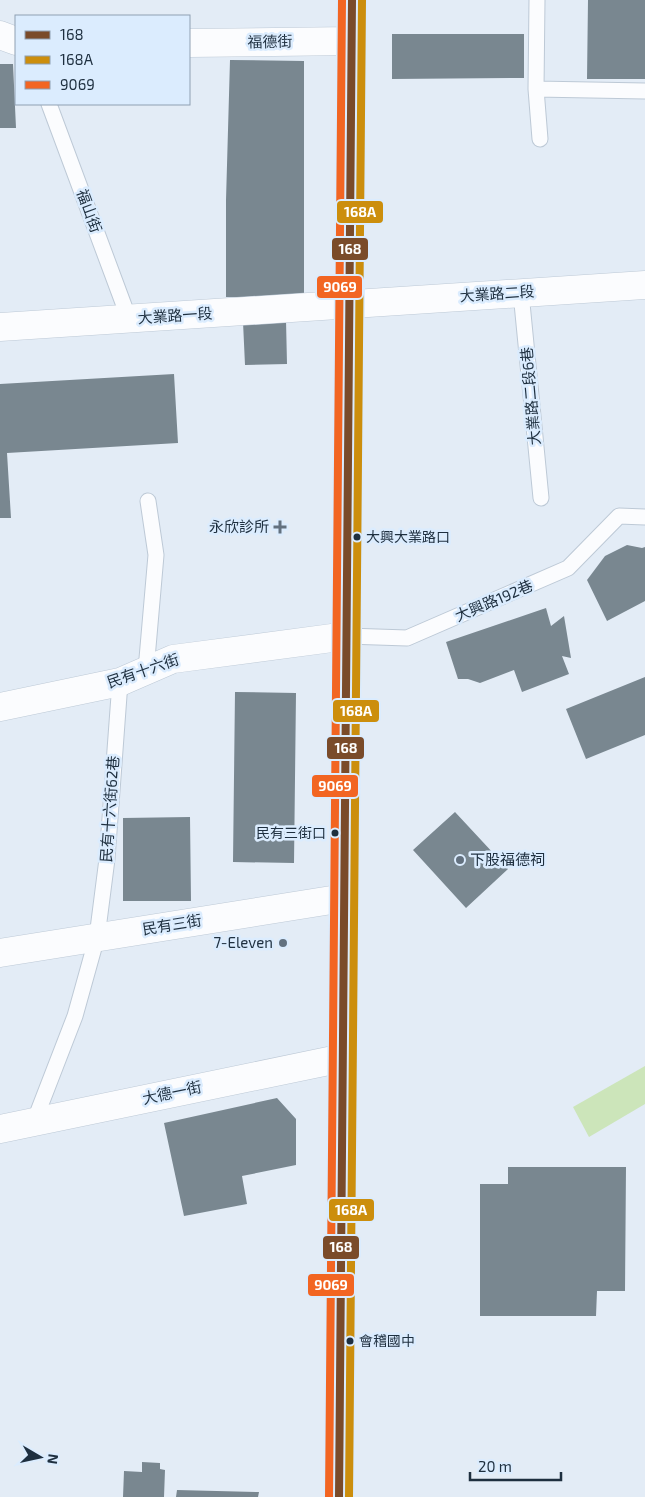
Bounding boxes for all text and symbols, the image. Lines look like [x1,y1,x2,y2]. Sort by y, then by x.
legend [15,15,190,105]
text: 168 [60,25,84,43]
street label: 福德街 [247,32,293,50]
text: 168A [60,50,94,68]
text: 9069 [60,75,95,93]
street label: 福山街 [74,186,106,235]
line badge: 168A [336,200,384,224]
text: 168A [344,203,377,220]
line badge: 168 [331,237,369,261]
text: 168 [338,240,362,257]
line badge: 9069 [316,275,363,299]
text: 9069 [323,278,357,295]
street label: 大業路二段 [459,281,535,305]
street label: 大業路一段 [137,303,213,327]
street label: 大業路二段6巷 [517,346,543,446]
place label: 永欣診所 [209,517,269,535]
marker: 永欣診所 [273,520,287,534]
place label: 大興大業路口 [366,528,450,545]
marker: 大興大業路口 [352,532,362,542]
street label: 大興路192巷 [452,576,535,625]
street label: 民有十六街 [104,649,181,691]
line badge: 168A [332,699,380,723]
text: 168A [340,702,373,719]
line badge: 168 [326,736,365,760]
text: 168 [334,739,358,756]
street label: 民有十六街62巷 [96,755,122,863]
line badge: 9069 [311,774,359,798]
text: 9069 [318,777,352,794]
place label: 民有三街口 [256,824,326,841]
marker: 民有三街口 [330,828,340,838]
place label: 下股福德祠 [470,850,545,868]
marker: 下股福德祠 [454,854,466,866]
street label: 民有三街 [141,910,203,938]
place label: 7-Eleven [213,933,273,951]
marker: 7-Eleven [277,937,289,949]
street label: 大德一街 [141,1077,203,1107]
line badge: 168A [328,1198,375,1222]
text: 168A [335,1201,368,1218]
line badge: 168 [322,1235,360,1260]
text: 168 [329,1238,353,1255]
line badge: 9069 [307,1273,355,1297]
text: 9069 [314,1276,348,1293]
place label: 會稽國中 [359,1332,415,1349]
marker: 會稽國中 [345,1336,355,1346]
north arrow [15,1432,65,1482]
scale bar [470,1450,561,1482]
text: N [44,1453,63,1465]
text: 20 m [478,1457,512,1475]

